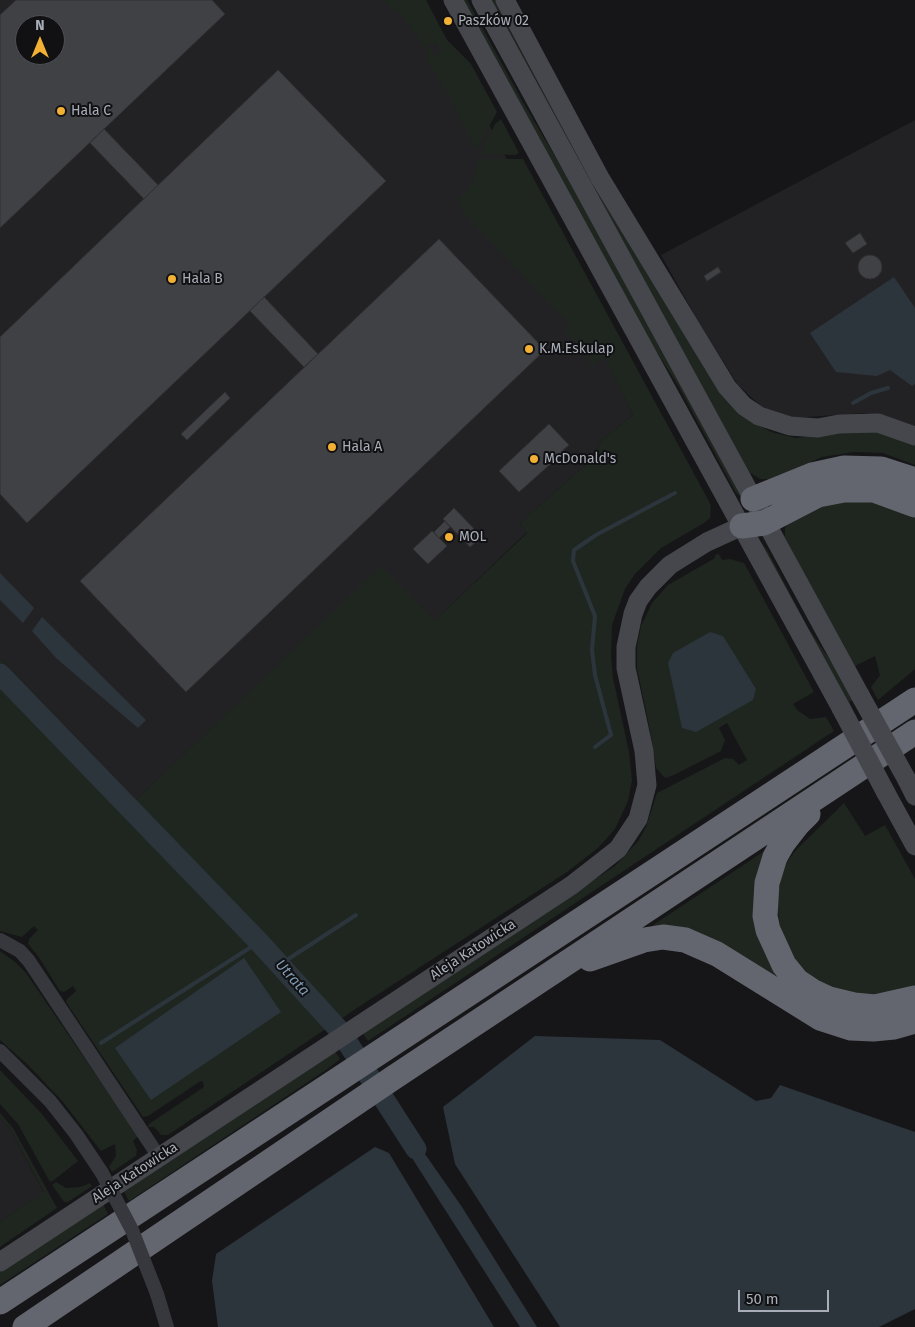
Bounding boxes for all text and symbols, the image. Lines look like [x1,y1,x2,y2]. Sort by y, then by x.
place label: Paszków 02 [458,13,529,29]
north arrow [15,15,65,65]
marker: Paszków 02 [442,15,454,27]
text: N [35,17,45,34]
place label: Hala C [71,103,111,119]
marker: Hala C [55,105,67,117]
place label: Hala B [182,271,223,287]
marker: Hala B [166,273,178,285]
place label: K.M.Eskulap [539,341,614,357]
marker: K.M.Eskulap [523,343,535,355]
place label: Hala A [342,439,382,455]
marker: Hala A [326,441,338,453]
place label: McDonald's [544,451,616,467]
marker: McDonald's [528,453,540,465]
place label: MOL [459,529,486,545]
marker: MOL [443,531,455,543]
street label: Aleja Katowicka [427,916,519,984]
water label: Utrata [271,956,313,1000]
street label: Aleja Katowicka [89,1139,181,1207]
scale bar [740,1280,831,1312]
text: 50 m [746,1290,779,1308]

